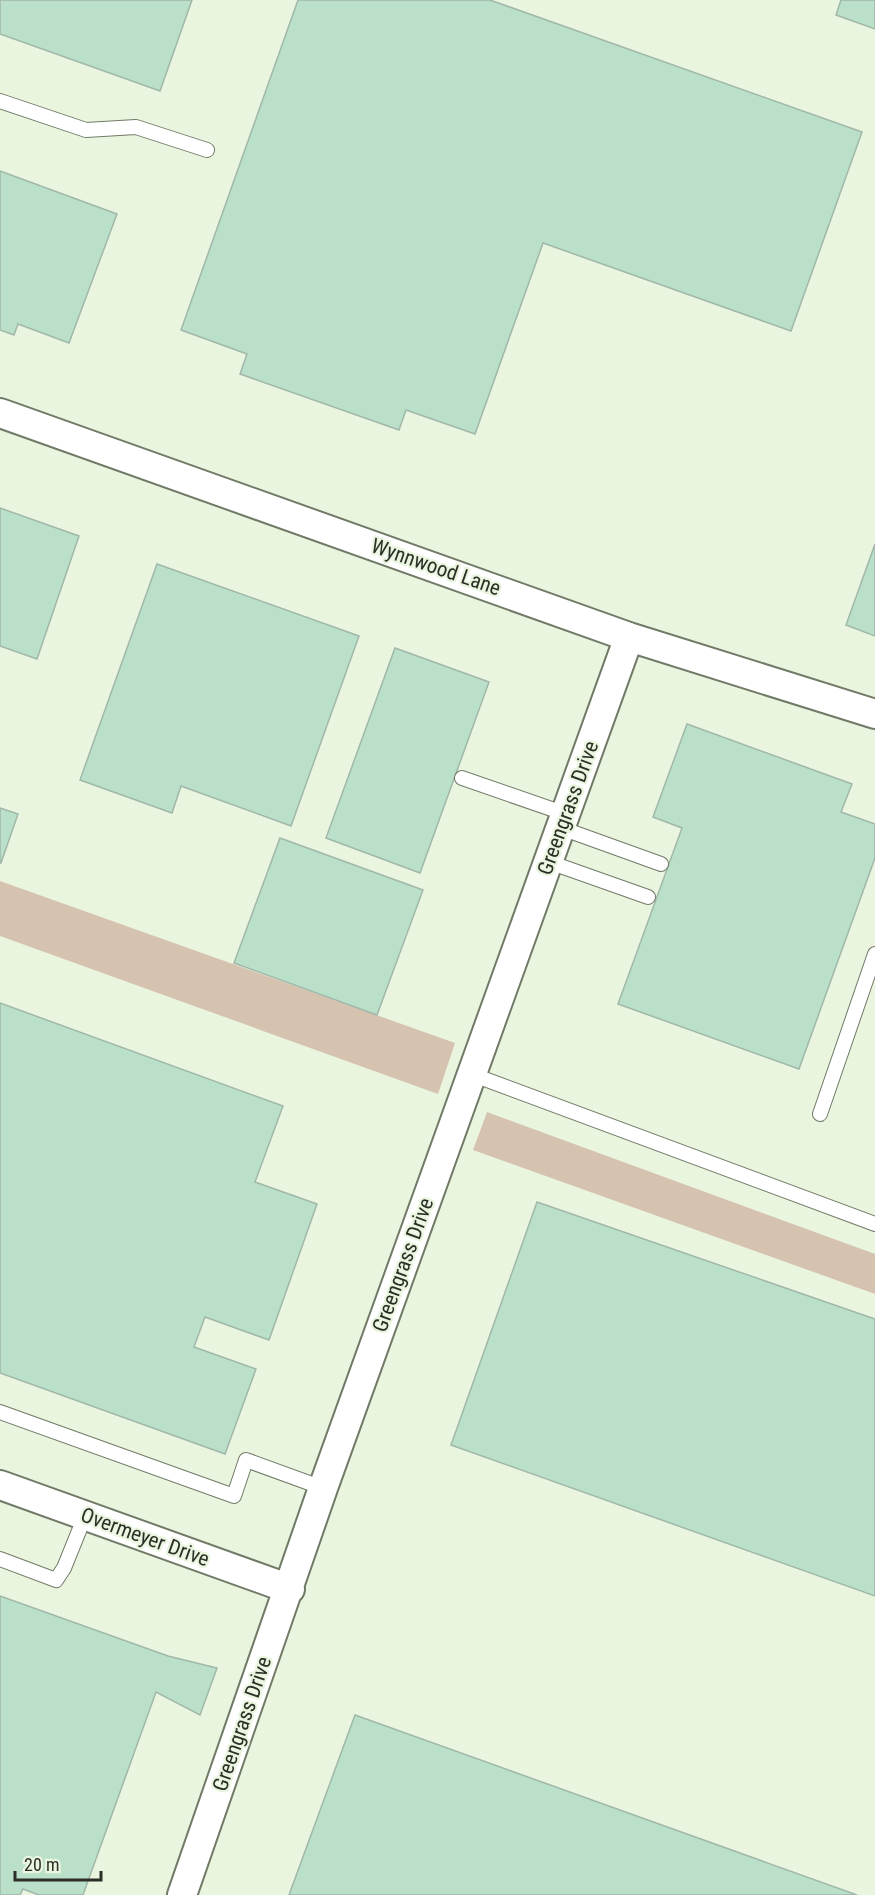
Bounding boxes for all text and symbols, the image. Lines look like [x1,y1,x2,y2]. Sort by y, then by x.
street label: Wynnwood Lane [368,534,504,600]
street label: Greengrass Drive [533,738,603,878]
street label: Greengrass Drive [368,1195,438,1335]
street label: Overmeyer Drive [78,1503,213,1571]
street label: Greengrass Drive [208,1653,276,1794]
scale bar [15,1844,100,1882]
text: 20 m [24,1854,59,1875]

